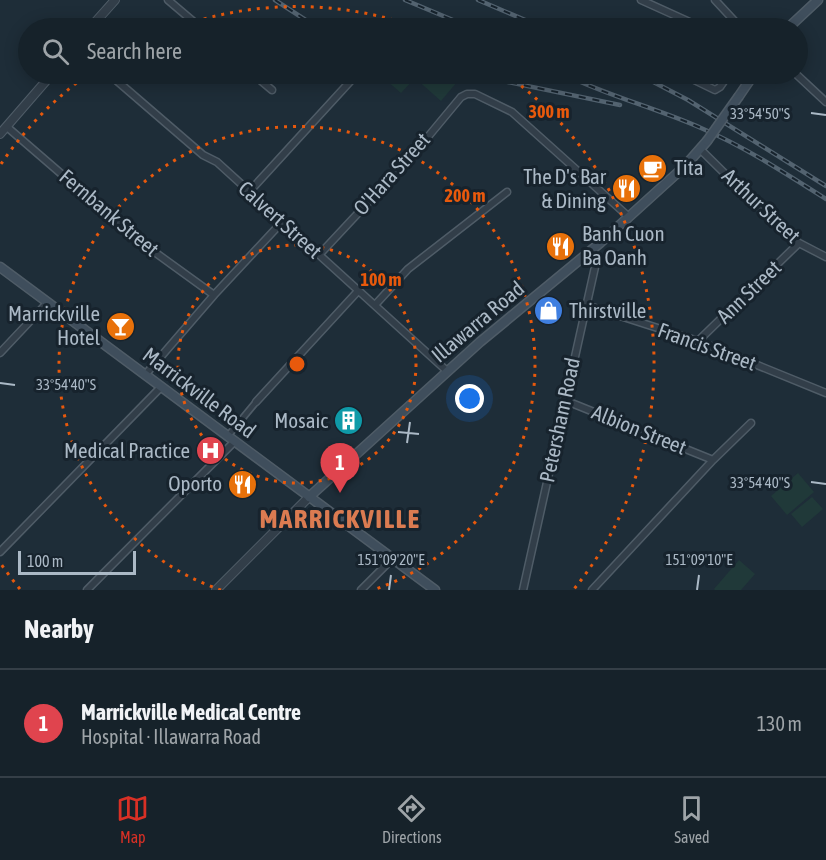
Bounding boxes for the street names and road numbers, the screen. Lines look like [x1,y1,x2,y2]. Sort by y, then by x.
street label: O'Hara Street [348,127,434,219]
street label: Arthur Street [718,163,806,247]
street label: Fernbank Street [55,164,164,261]
street label: Calvert Street [234,176,327,263]
street label: Ann Street [711,255,785,328]
street label: Illawarra Road [426,276,528,367]
street label: Francis Street [655,317,760,375]
street label: Marrickville Road [138,342,261,442]
street label: Petersham Road [534,355,584,484]
street label: Albion Street [589,399,690,459]

